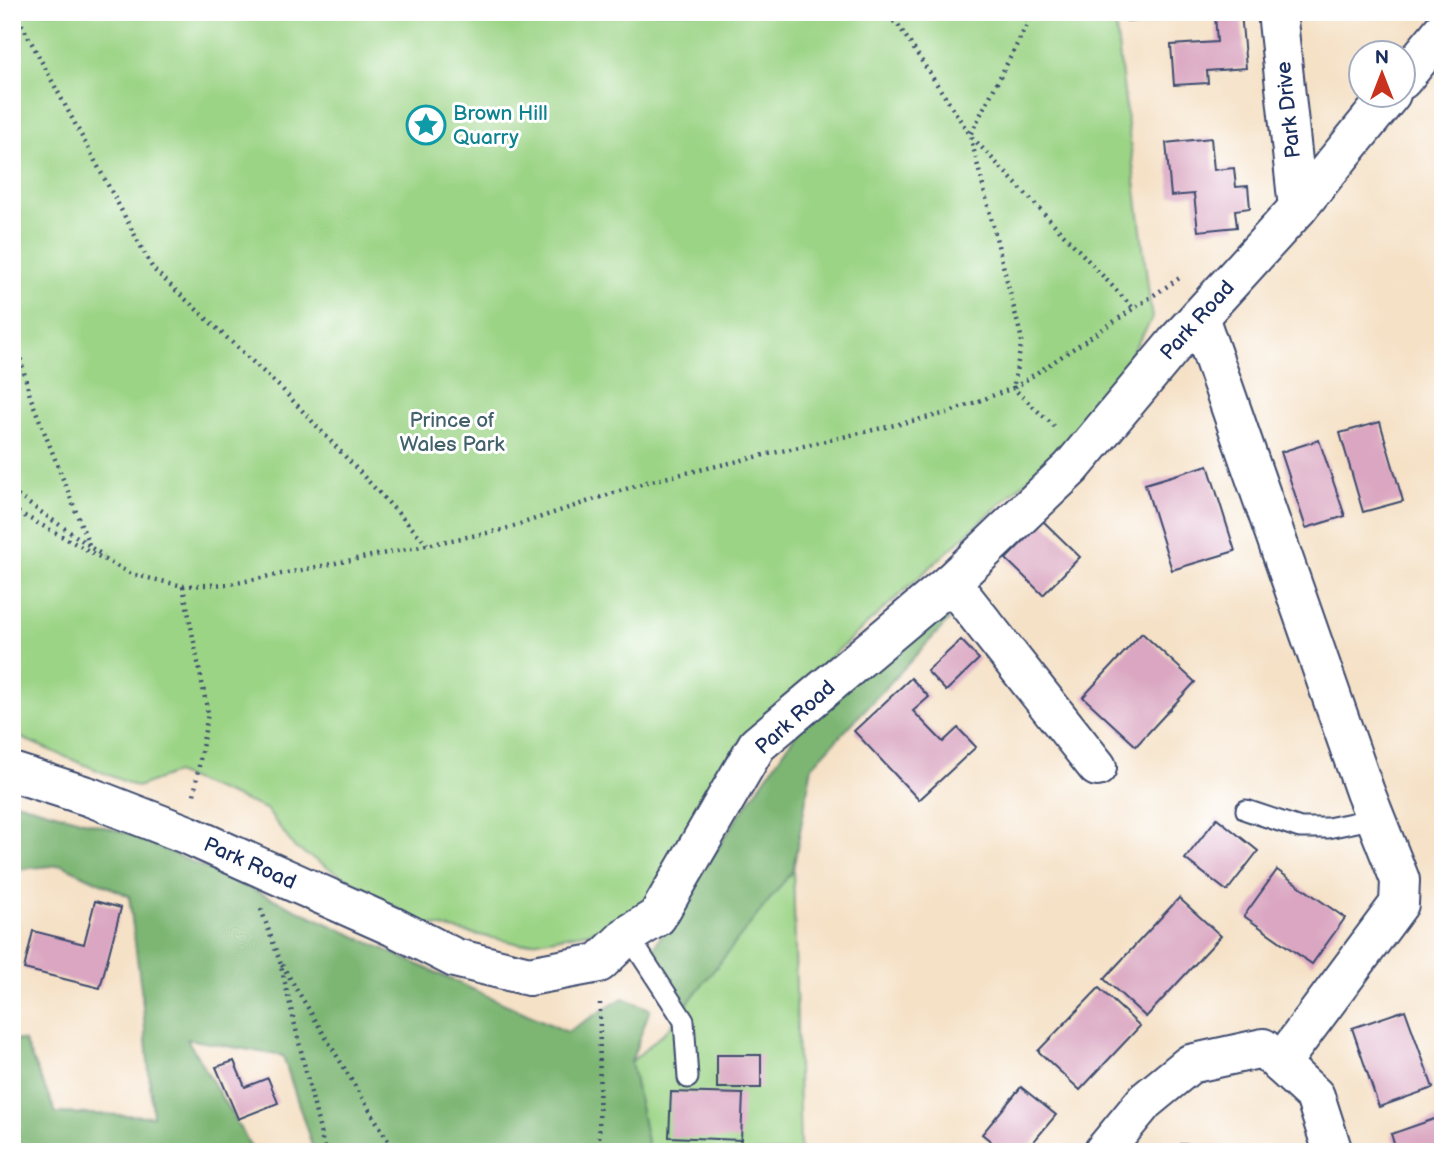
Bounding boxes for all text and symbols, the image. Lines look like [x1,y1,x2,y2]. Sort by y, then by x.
north arrow [1346,38,1416,108]
text: N [1375,47,1389,70]
street label: Park Drive [1271,60,1306,160]
place label: Brown Hill Quarry [453,101,548,150]
place icon: Brown Hill Quarry [405,104,447,146]
street label: Park Road [1155,275,1240,365]
park label: Prince of Wales Park [399,408,505,457]
street label: Park Road [750,675,840,760]
street label: Park Road [200,832,300,895]

